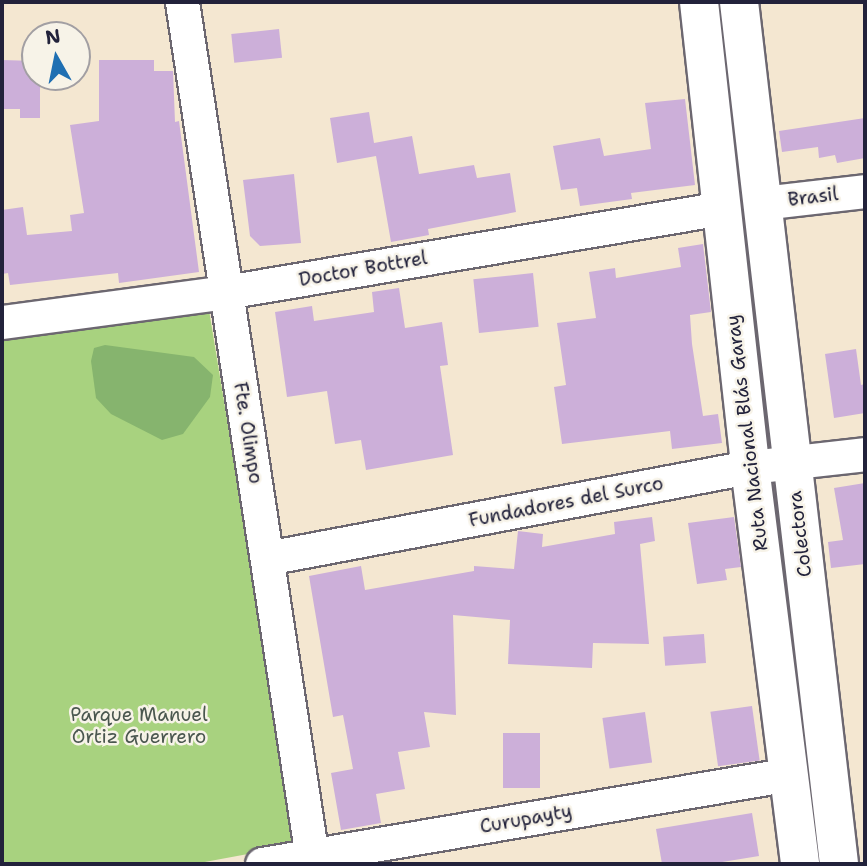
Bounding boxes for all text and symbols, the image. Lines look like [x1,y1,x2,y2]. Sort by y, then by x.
north arrow [21,21,91,91]
text: N [44,23,62,50]
street label: Brasil [786,183,840,211]
street label: Doctor Bottrel [297,246,429,292]
street label: Ruta Nacional Blás Garay [721,314,773,552]
street label: Fte. Olimpo [229,381,267,485]
street label: Fundadores del Surco [467,472,665,532]
street label: Colectora [783,490,817,578]
park label: Parque Manuel Ortiz Guerrero [70,704,208,748]
street label: Curupayty [478,800,574,838]

